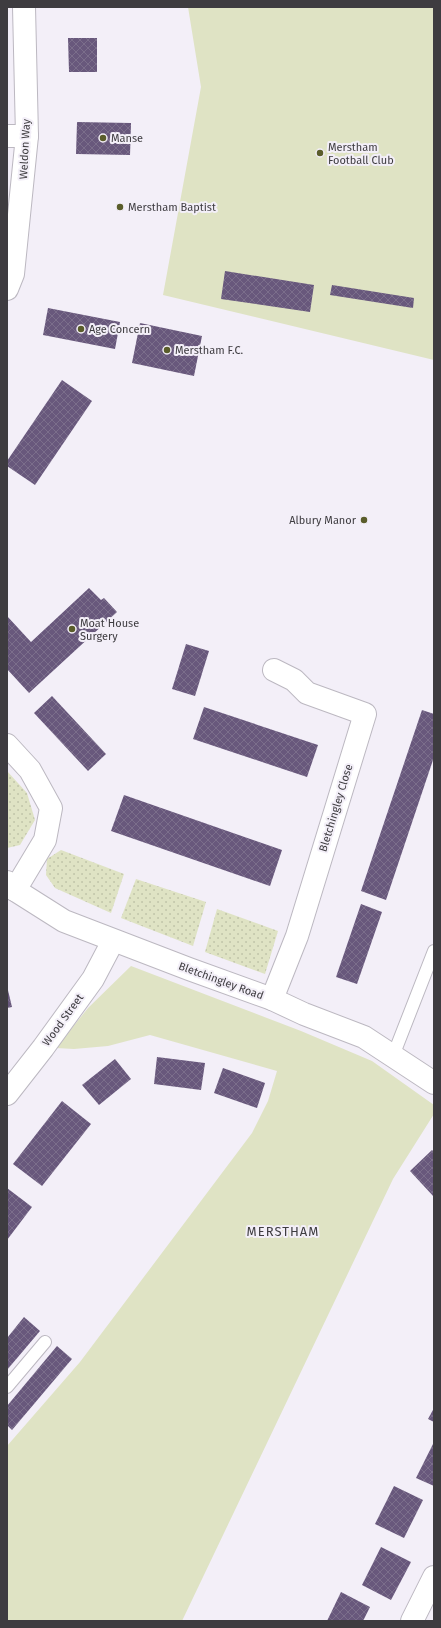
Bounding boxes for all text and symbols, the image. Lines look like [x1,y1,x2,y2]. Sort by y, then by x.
street label: Weldon Way [17,118,33,180]
place label: Manse [111,132,143,145]
marker: Manse [98,133,108,143]
place label: Merstham Football Club [328,141,394,167]
marker: Merstham Football Club [315,148,325,158]
place label: Merstham Baptist [128,201,216,214]
marker: Merstham Baptist [115,202,125,212]
place label: Age Concern [89,323,150,336]
marker: Age Concern [76,324,86,334]
place label: Merstham F.C. [175,344,244,357]
marker: Merstham F.C. [162,345,172,355]
place label: Albury Manor [289,514,357,527]
marker: Albury Manor [359,515,369,525]
place label: Moat House Surgery [80,617,139,643]
marker: Moat House Surgery [67,624,77,634]
street label: Bletchingley Close [317,763,355,853]
street label: Bletchingley Road [177,960,265,1002]
street label: Wood Street [40,991,86,1049]
district label: MERSTHAM [247,1224,319,1239]

